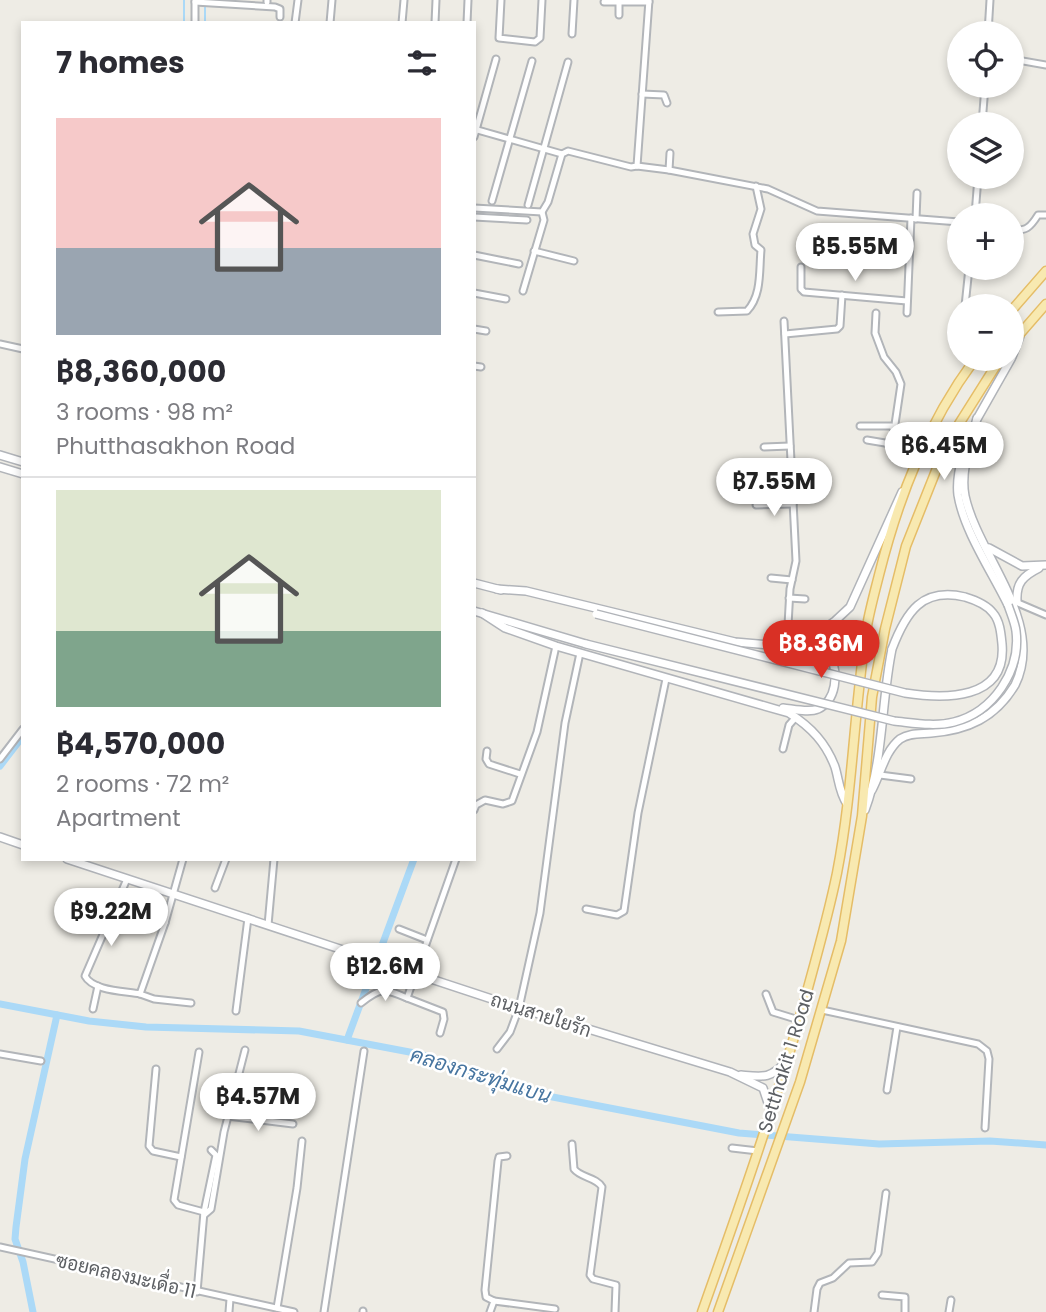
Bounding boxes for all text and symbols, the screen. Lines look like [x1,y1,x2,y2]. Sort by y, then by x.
map controls [947,21,1024,371]
button: locate [947,21,1024,98]
text: 7 homes [56,41,185,84]
icon: filters [403,44,441,82]
button: layers [947,112,1024,189]
icon: home [186,164,312,290]
button: + [947,203,1024,280]
pin: ฿5.55M [798,224,912,283]
text: ฿5.55M [812,230,898,262]
button: − [947,294,1024,371]
text: ฿8,360,000 [56,350,226,393]
text: 3 rooms · 98 m² [56,396,233,428]
pin: ฿6.45M [887,422,1001,482]
text: ฿6.45M [901,429,987,461]
text: Phutthasakhon Road [56,430,295,462]
pin: ฿7.55M [717,458,831,518]
text: ฿7.55M [732,465,816,497]
icon: home [186,536,312,662]
pin: ฿8.36M [764,620,878,680]
text: ฿8.36M [779,627,863,659]
text: ฿4,570,000 [56,722,225,765]
text: 2 rooms · 72 m² [56,768,229,800]
text: Apartment [56,802,181,834]
pin: ฿9.22M [54,888,168,948]
text: ฿9.22M [70,895,152,927]
pin: ฿12.6M [328,944,442,1003]
text: ฿12.6M [346,950,424,982]
street label: ถนนสายใยรัก [487,986,595,1044]
street label: Setthakit 1 Road [751,986,821,1136]
water label: คลองกระทุ่มแบน [407,1040,556,1110]
pin: ฿4.57M [201,1074,315,1133]
text: ฿4.57M [216,1080,300,1112]
street label: ซอยคลองมะเดื่อ 11 [53,1243,200,1305]

